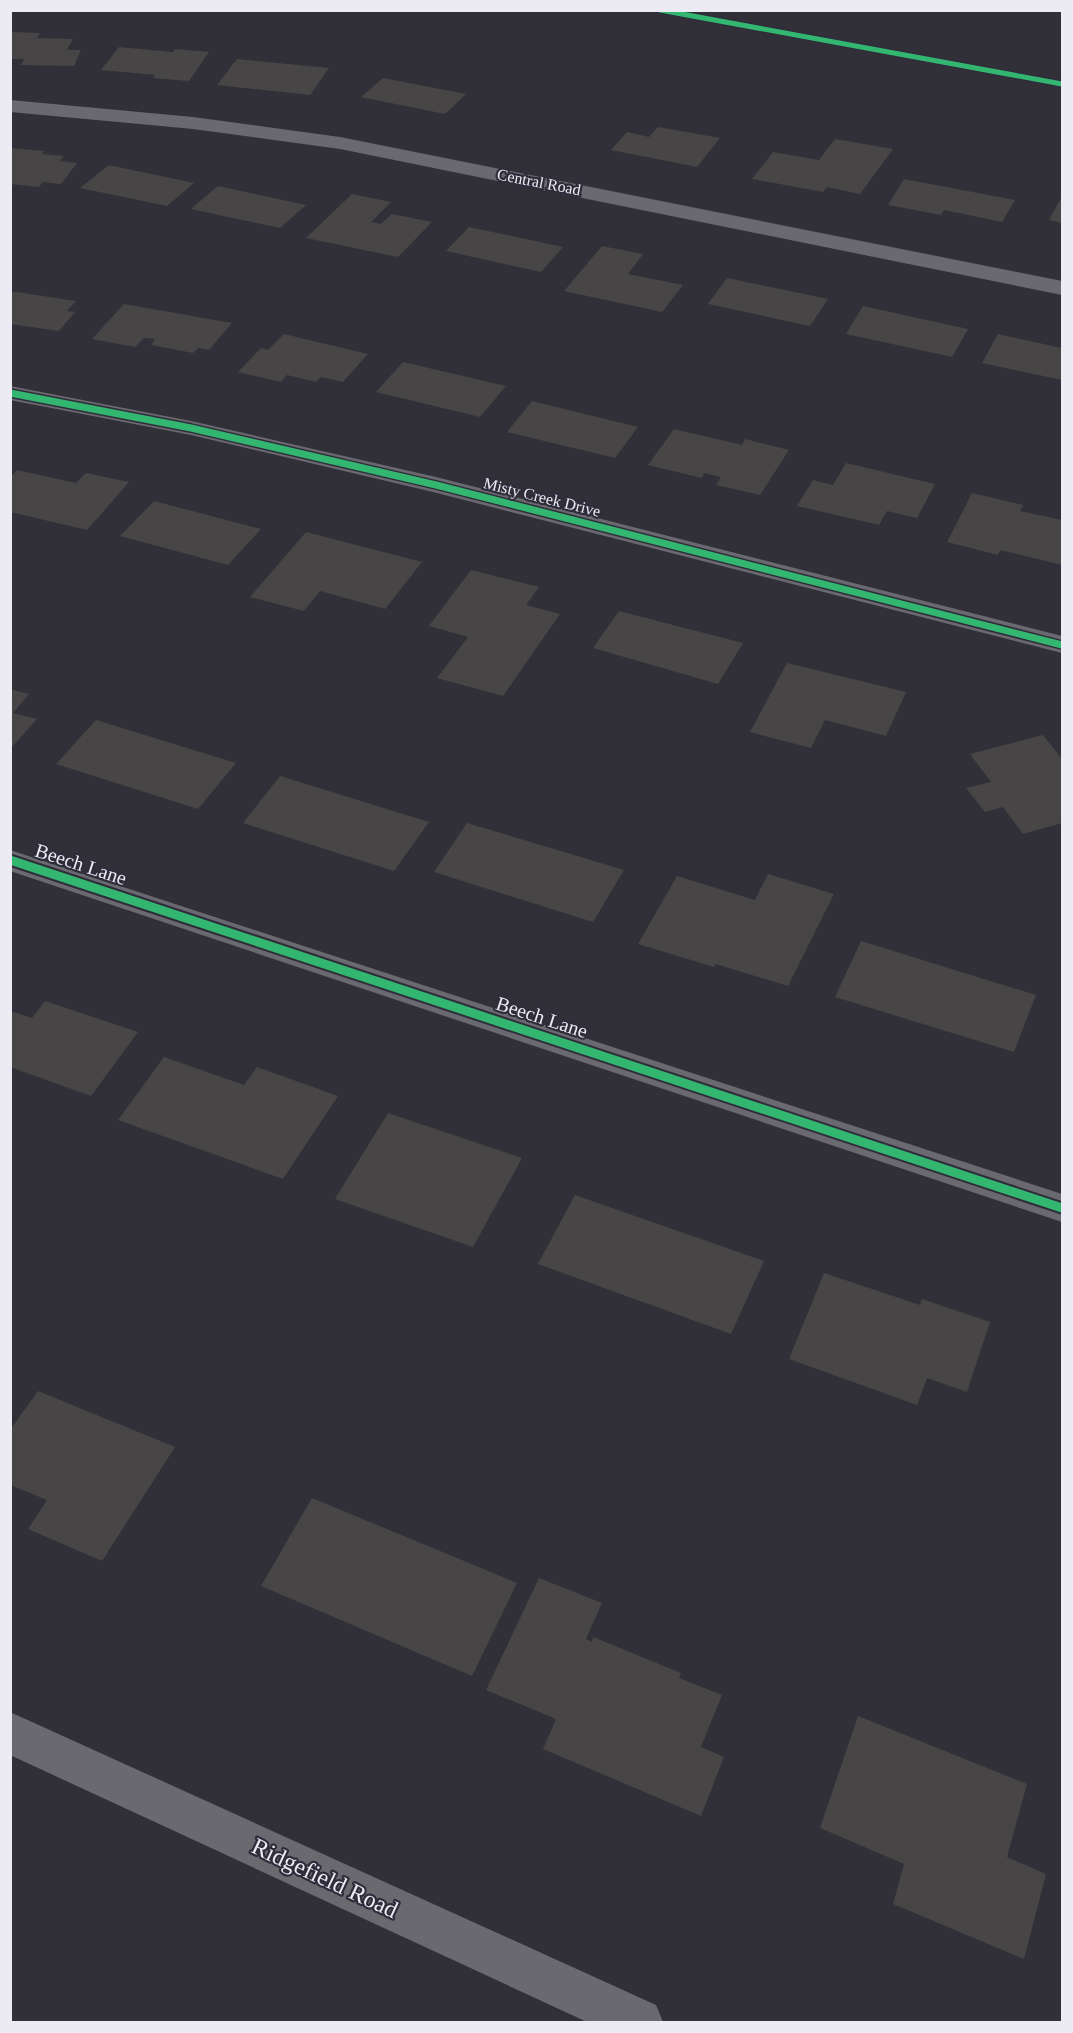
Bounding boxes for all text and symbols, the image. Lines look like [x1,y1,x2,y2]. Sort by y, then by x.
street label: Central Road [496,166,582,198]
street label: Misty Creek Drive [481,474,602,521]
street label: Beech Lane [32,839,130,889]
street label: Beech Lane [493,992,591,1042]
street label: Ridgefield Road [248,1833,402,1923]

